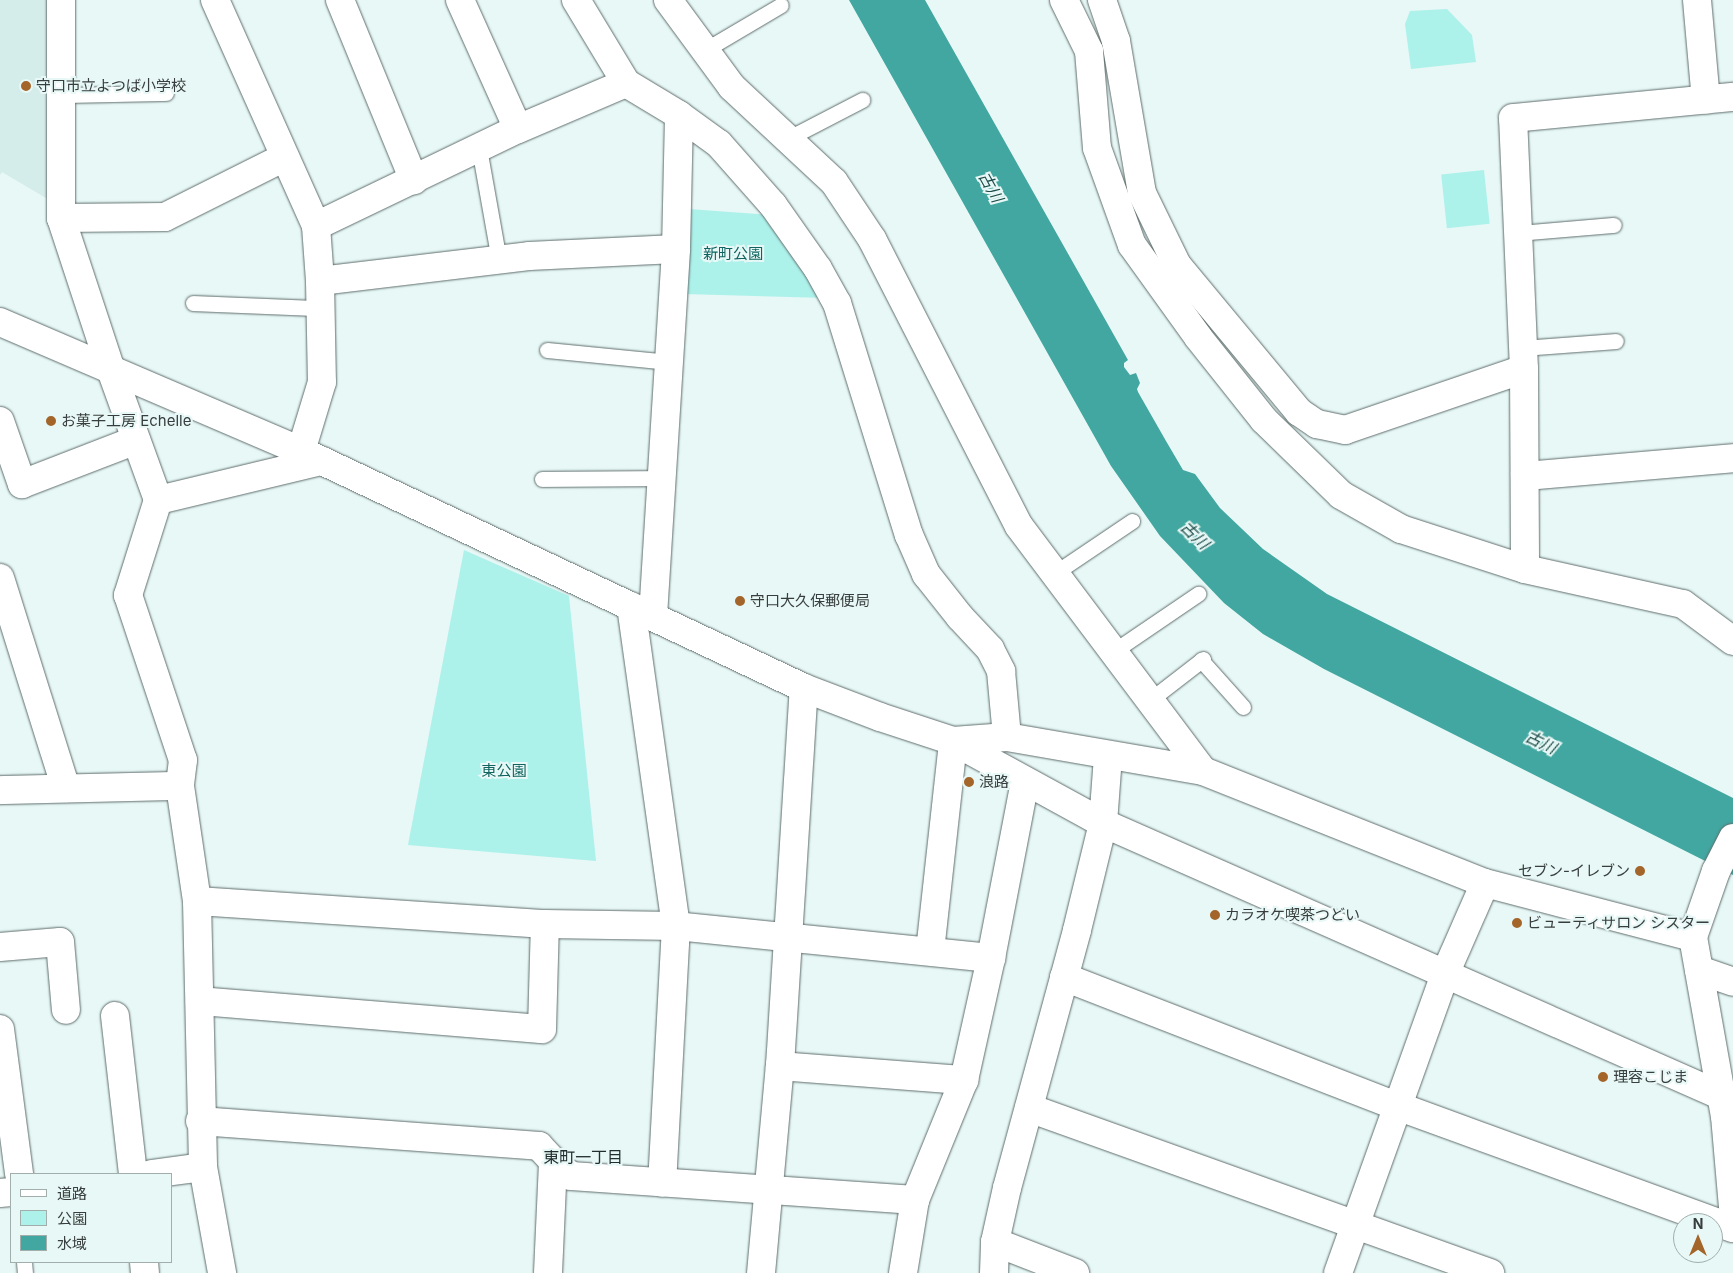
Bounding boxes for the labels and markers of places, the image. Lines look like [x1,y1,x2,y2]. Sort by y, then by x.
place label: 守口市立よつば小学校 [36,77,186,95]
marker: 守口市立よつば小学校 [20,80,32,92]
place label: お菓子工房 Echelle [61,412,191,430]
marker: お菓子工房 Echelle [45,415,57,427]
place label: 守口大久保郵便局 [750,592,870,610]
marker: 守口大久保郵便局 [734,595,746,607]
place label: 浪路 [979,773,1009,791]
marker: 浪路 [963,776,975,788]
place label: セブン-イレブン [1518,862,1630,880]
marker: セブン-イレブン [1634,865,1646,877]
place label: カラオケ喫茶つどい [1225,906,1360,924]
marker: カラオケ喫茶つどい [1209,909,1221,921]
place label: ビューティサロン シスター [1527,914,1711,932]
marker: ビューティサロン シスター [1511,917,1523,929]
place label: 理容こじま [1613,1068,1688,1086]
marker: 理容こじま [1597,1071,1609,1083]

